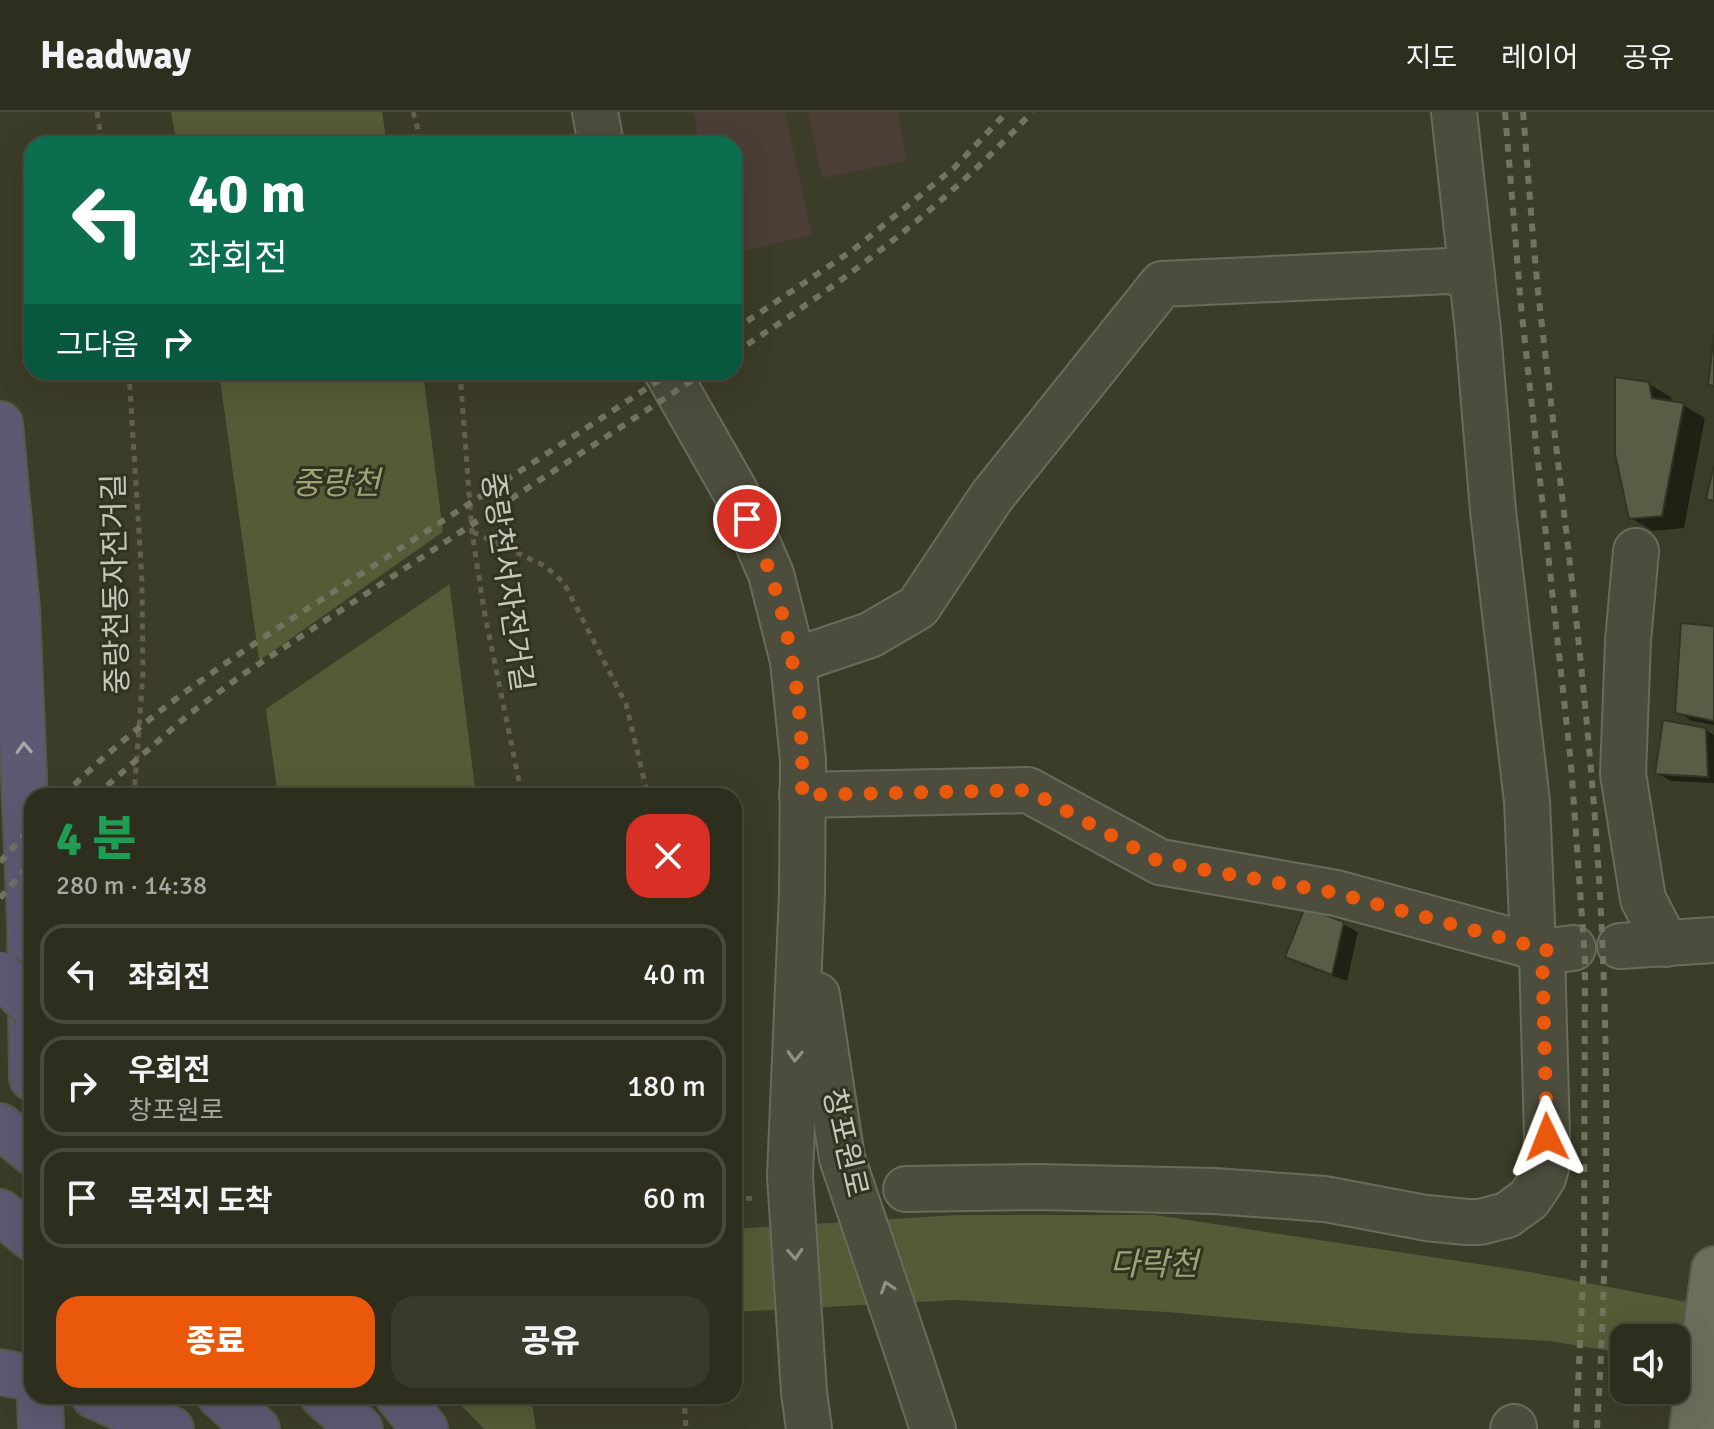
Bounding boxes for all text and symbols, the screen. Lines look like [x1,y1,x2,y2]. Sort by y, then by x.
text: Headway [40,32,191,79]
text: 지도 [1406,41,1457,75]
text: 레이어 [1501,41,1578,75]
text: 공유 [1622,41,1674,75]
text: 40 m [188,159,306,228]
icon: left [56,168,160,272]
text: 좌회전 [188,236,287,281]
icon: right [155,320,199,364]
text: 그다음 [56,327,139,364]
water label: 중랑천 [292,464,384,503]
street label: 중랑천서자전거길 [473,470,541,694]
street label: 중랑천동자전거길 [96,473,136,695]
pin [713,485,781,553]
icon: arrive [725,497,769,541]
one-way arrow [16,741,33,754]
text: 4 분 [56,810,137,869]
button: close [626,814,710,898]
text: 280 m · 14:38 [56,870,207,902]
icon: left [60,952,104,996]
text: 40 m [643,956,706,993]
text: 좌회전 [128,959,211,996]
one-way arrow [787,1050,804,1063]
text: 우회전 [128,1052,211,1089]
icon: right [60,1064,104,1108]
text: 180 m [627,1068,706,1105]
street label: 창포원로 [815,1085,875,1201]
text: 창포원로 [128,1095,224,1127]
position arrow [1505,1095,1589,1179]
icon: arrive [60,1176,104,1220]
text: 60 m [643,1180,706,1217]
text: 목적지 도착 [128,1183,273,1220]
water label: 다락천 [1110,1245,1202,1284]
one-way arrow [786,1248,803,1261]
one-way arrow [881,1281,897,1295]
button: 종료 [56,1296,375,1388]
button: 공유 [391,1296,710,1388]
map controls [1610,1324,1690,1404]
button: sound [1610,1324,1690,1404]

